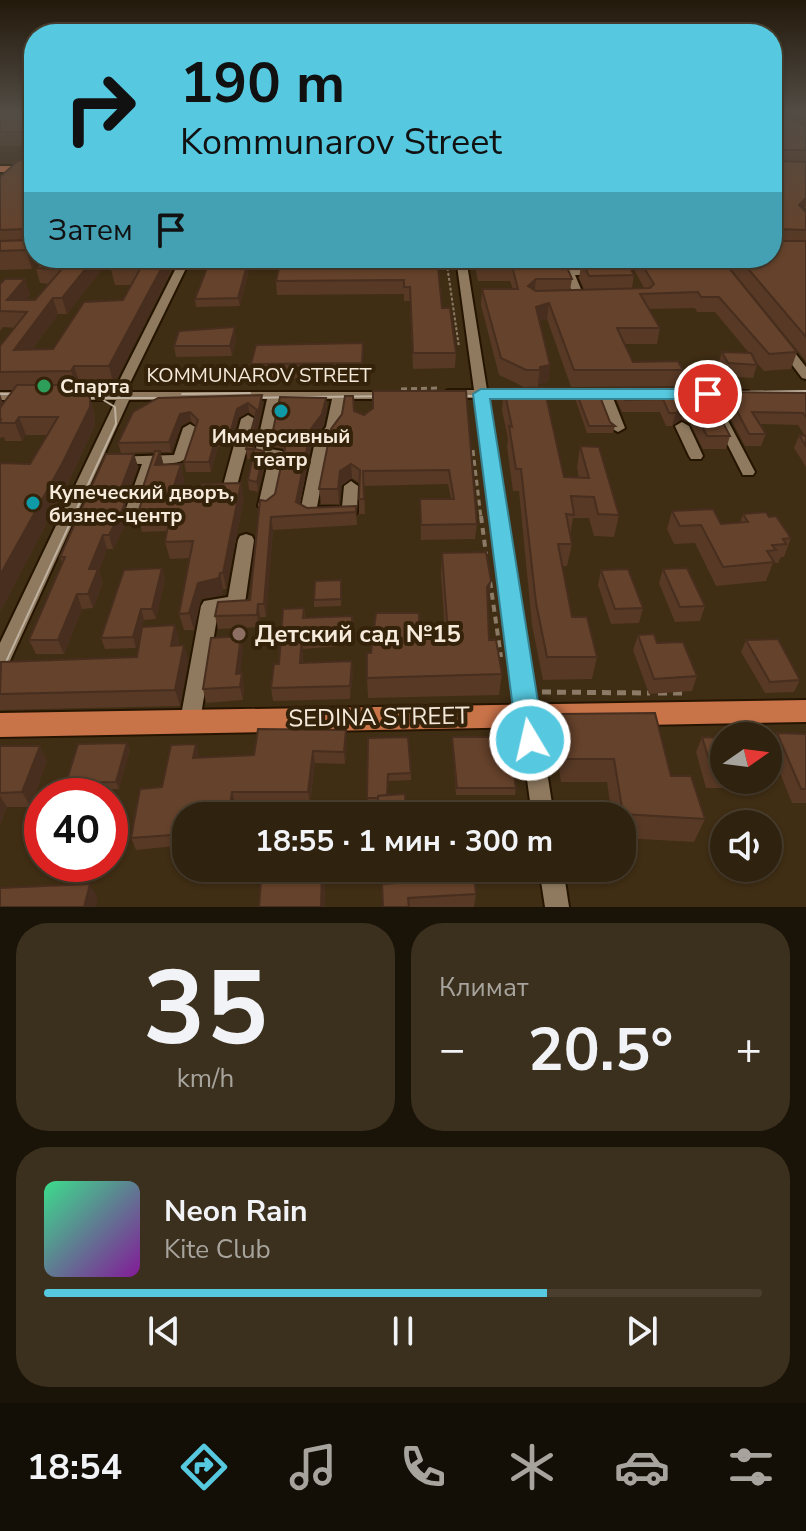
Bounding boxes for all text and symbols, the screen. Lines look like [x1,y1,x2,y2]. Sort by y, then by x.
text: 190 m [180,45,345,122]
icon: right [48,56,152,160]
text: Kommunarov Street [180,118,502,167]
icon: arrive [149,208,193,252]
text: Затем [48,210,133,251]
pin [674,360,742,428]
street label: KOMMUNAROV STREET [146,362,372,389]
icon: arrive [686,372,730,416]
place label: Спарта [60,373,130,400]
marker: Спарта [35,377,53,395]
marker: Иммерсивный театр [272,402,290,420]
place label: Иммерсивный театр [212,423,350,473]
place label: Купеческий дворъ, бизнес-центр [49,479,234,529]
marker: Купеческий дворъ, бизнес-центр [24,494,42,512]
place label: Детский сад №15 [255,618,461,650]
marker: Детский сад №15 [230,625,248,643]
position arrow [488,698,572,782]
street label: SEDINA STREET [288,699,470,735]
north arrow [710,722,782,794]
map controls [710,722,782,882]
speed limit sign: 40 [24,778,128,882]
button: sound [710,810,782,882]
text: 18:55 · 1 мин · 300 m [255,821,553,862]
text: 35 [143,938,268,1080]
text: Климат [439,970,528,1005]
text: 20.5° [528,1009,673,1091]
text: − [439,1020,465,1080]
text: + [736,1020,762,1080]
text: km/h [177,1061,234,1096]
text: Neon Rain [164,1191,308,1232]
text: Kite Club [164,1232,271,1267]
icon: previous [142,1309,186,1353]
icon: pause [381,1309,425,1353]
icon: next [620,1309,664,1353]
icon: directions [176,1439,232,1495]
icon: music [285,1439,341,1495]
icon: phone [395,1439,451,1495]
icon: climate [504,1439,560,1495]
icon: car [614,1439,670,1495]
icon: filters [723,1439,779,1495]
text: 18:54 [27,1443,122,1492]

